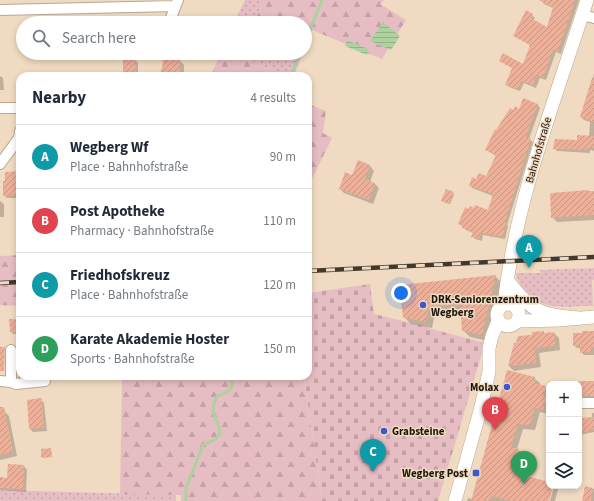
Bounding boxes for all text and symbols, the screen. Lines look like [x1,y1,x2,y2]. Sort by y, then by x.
search box [16,16,312,60]
icon: search [30,27,52,49]
text: Search here [62,28,136,49]
text: Nearby [32,86,86,110]
text: 4 results [251,89,296,107]
street label: Bahnhofstraße [522,115,555,185]
text: Wegberg Wf [70,137,148,158]
text: A [41,148,49,166]
text: 90 m [270,148,296,166]
text: Place · Bahnhofstraße [70,158,188,176]
text: Post Apotheke [70,201,165,222]
text: B [41,212,49,230]
text: 110 m [263,212,296,230]
text: Pharmacy · Bahnhofstraße [70,222,214,240]
pin: A [516,235,542,268]
text: Friedhofskreuz [70,265,170,286]
text: C [41,276,49,294]
text: 120 m [263,276,296,294]
your location [391,283,411,303]
text: Place · Bahnhofstraße [70,286,188,304]
place label: DRK-Seniorenzentrum Wegberg [431,292,539,320]
marker: DRK-Seniorenzentrum Wegberg [418,300,428,310]
text: Karate Akademie Hoster [70,329,229,350]
text: D [41,340,49,358]
text: 150 m [263,340,296,358]
text: Sports · Bahnhofstraße [70,350,194,368]
place label: Molax [470,380,499,395]
map controls [546,381,582,489]
button: + [546,381,582,417]
marker: Molax [502,382,512,392]
pin: B [482,397,508,430]
button: − [546,417,582,453]
place label: Grabsteine [392,424,445,439]
marker: Grabsteine [379,426,389,436]
pin: C [360,439,386,472]
pin: D [511,451,537,484]
button: layers [546,453,582,489]
place label: Wegberg Post [402,466,469,481]
marker: Wegberg Post [471,468,481,478]

